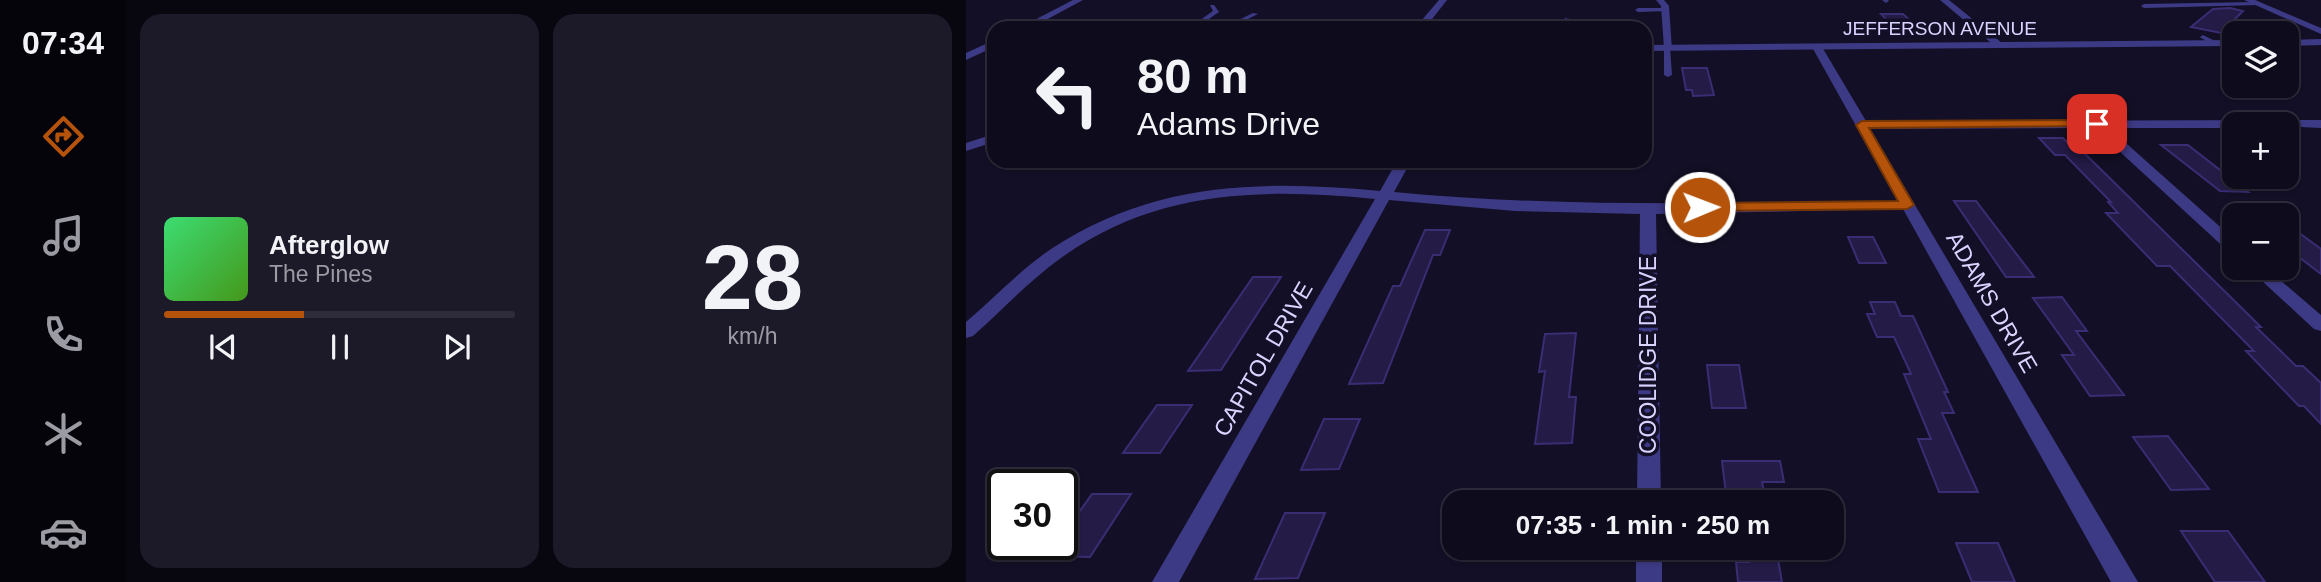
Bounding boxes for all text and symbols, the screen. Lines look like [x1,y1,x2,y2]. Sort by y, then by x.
street label: JEFFERSON AVENUE [1843,18,2037,39]
map controls [2222,21,2299,280]
button: layers [2222,21,2299,98]
text: 07:34 [22,25,104,61]
icon: left [1022,49,1113,140]
text: 80 m [1137,49,1249,103]
pin [2067,94,2127,154]
icon: arrive [2078,105,2116,143]
text: Adams Drive [1137,106,1320,142]
icon: directions [39,112,88,161]
button: + [2222,112,2299,189]
position arrow [1663,170,1737,244]
button: − [2222,203,2299,280]
icon: music [39,211,88,260]
text: 28 [702,227,803,328]
street label: ADAMS DRIVE [1941,227,2043,377]
text: Afterglow [269,230,389,260]
street label: COOLIDGE DRIVE [1635,256,1661,454]
text: The Pines [269,261,373,287]
street label: CAPITOL DRIVE [1208,277,1318,441]
icon: phone [39,310,88,359]
text: km/h [728,323,777,349]
icon: previous [204,328,242,366]
icon: pause [321,328,359,366]
icon: next [438,328,476,366]
icon: climate [39,409,88,458]
speed limit sign: 30 [987,469,1078,560]
icon: car [39,508,88,557]
text: 07:35 · 1 min · 250 m [1516,510,1770,540]

